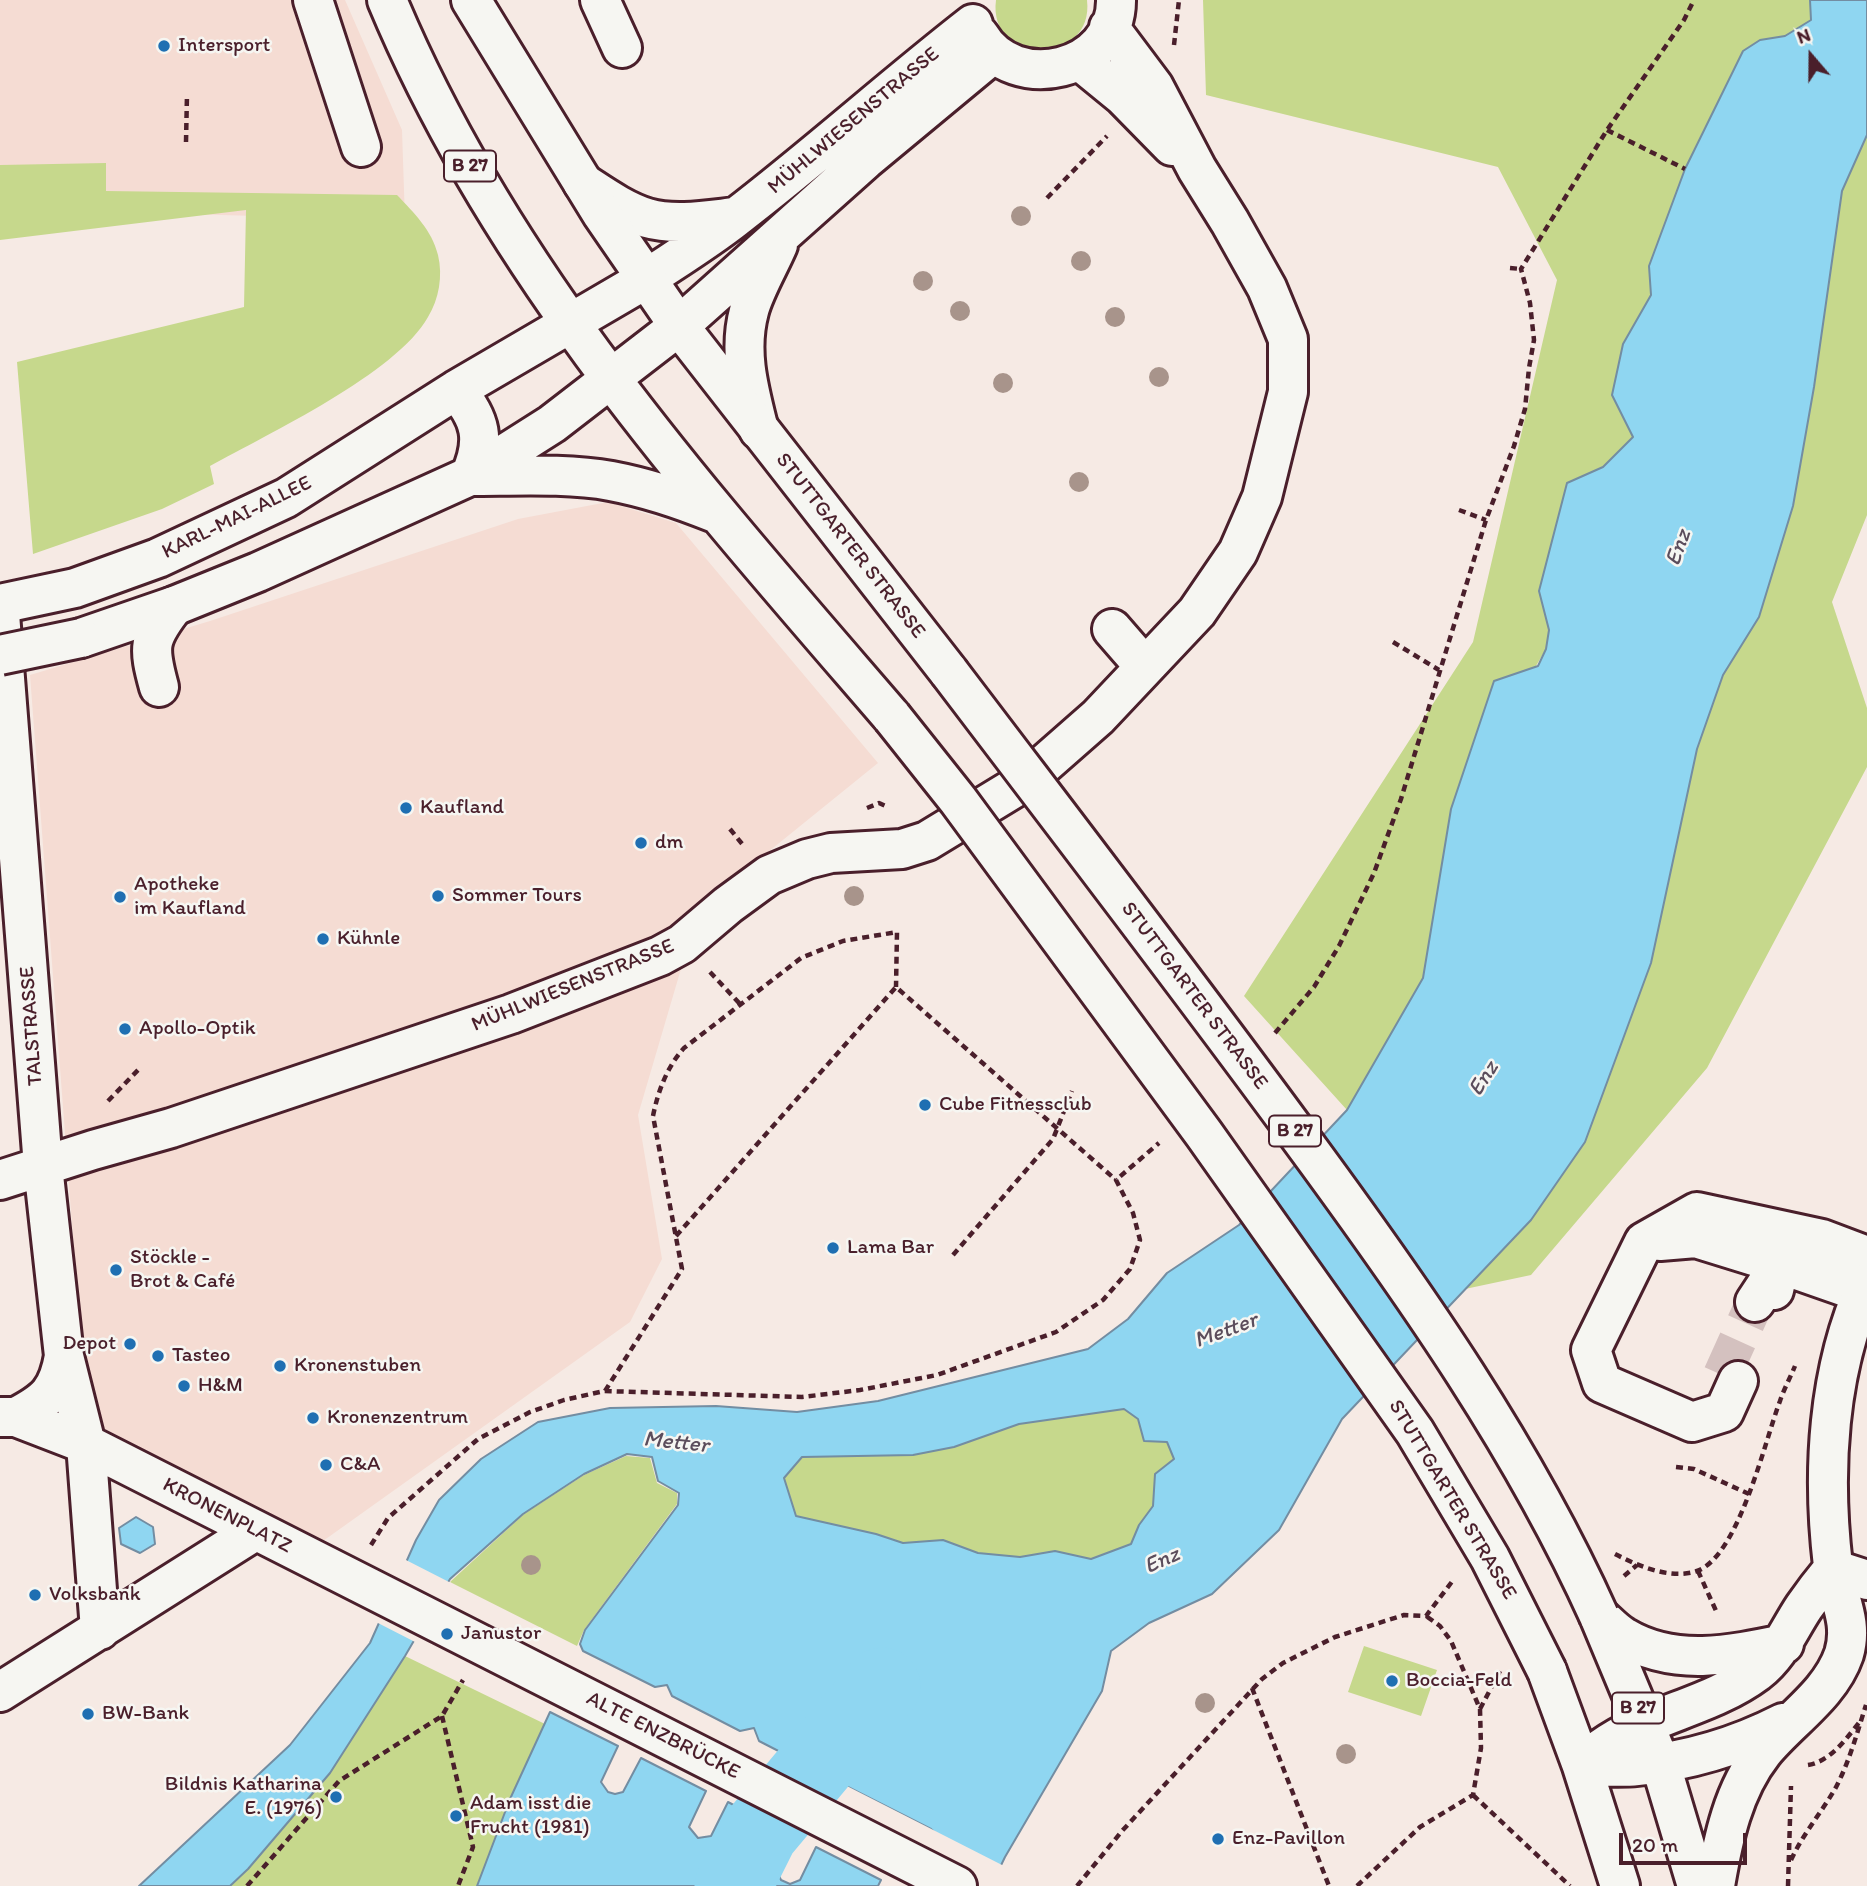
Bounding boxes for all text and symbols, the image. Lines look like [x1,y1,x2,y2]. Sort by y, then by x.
north arrow [1776,21,1846,91]
text: N [1794,23,1814,49]
place label: Intersport [178,33,271,59]
marker: Intersport [156,38,172,54]
street label: MÜHLWIESENSTRASSE [763,42,945,200]
road number: B 27 [444,150,496,182]
street label: STUTTGARTER STRASSE [770,448,930,644]
street label: KARL-MAI-ALLEE [158,471,316,565]
water label: Enz [1660,526,1698,570]
place label: Kaufland [420,795,504,821]
marker: Kaufland [398,800,414,816]
place label: dm [655,830,683,856]
marker: dm [633,835,649,851]
place label: Apotheke im Kaufland [134,872,246,922]
place label: Sommer Tours [452,883,582,909]
marker: Sommer Tours [430,888,446,904]
marker: Apotheke im Kaufland [112,889,128,905]
street label: STUTTGARTER STRASSE [1115,897,1273,1095]
place label: Kühnle [337,926,400,952]
marker: Kühnle [315,931,331,947]
street label: MÜHLWIESENSTRASSE [468,934,678,1038]
street label: TALSTRASSE [15,965,49,1087]
place label: Apollo-Optik [139,1016,256,1042]
marker: Apollo-Optik [117,1021,133,1037]
water label: Enz [1463,1056,1505,1102]
place label: Cube Fitnessclub [939,1092,1092,1118]
marker: Cube Fitnessclub [917,1097,933,1113]
road number: B 27 [1269,1116,1321,1147]
place label: Lama Bar [847,1235,934,1261]
marker: Lama Bar [825,1240,841,1256]
place label: Stöckle - Brot & Café [130,1245,235,1295]
marker: Stöckle - Brot & Café [108,1262,124,1278]
water label: Metter [1191,1307,1261,1355]
place label: Depot [62,1331,116,1357]
marker: Depot [122,1336,138,1352]
place label: Tasteo [172,1343,230,1369]
marker: Tasteo [150,1348,166,1364]
place label: Kronenstuben [294,1353,421,1379]
marker: Kronenstuben [272,1358,288,1374]
place label: H&M [198,1373,243,1399]
marker: H&M [176,1378,192,1394]
street label: STUTTGARTER STRASSE [1382,1396,1522,1604]
place label: Kronenzentrum [327,1405,468,1431]
marker: Kronenzentrum [305,1410,321,1426]
water label: Metter [642,1426,710,1460]
place label: C&A [340,1452,381,1478]
marker: C&A [318,1457,334,1473]
street label: KRONENPLATZ [158,1473,296,1559]
water label: Enz [1140,1541,1184,1581]
place label: Volksbank [49,1582,141,1608]
marker: Volksbank [27,1587,43,1603]
place label: Janustor [461,1621,541,1647]
marker: Janustor [439,1626,455,1642]
place label: Boccia-Feld [1406,1668,1512,1694]
marker: Boccia-Feld [1384,1673,1400,1689]
street label: ALTE ENZBRÜCKE [582,1686,744,1786]
road number: B 27 [1612,1692,1664,1724]
place label: BW-Bank [102,1701,189,1727]
marker: BW-Bank [80,1706,96,1722]
place label: Bildnis Katharina E. (1976) [165,1772,322,1822]
marker: Bildnis Katharina E. (1976) [328,1789,344,1805]
place label: Adam isst die Frucht (1981) [470,1791,591,1841]
marker: Adam isst die Frucht (1981) [448,1808,464,1824]
scale bar [1622,1820,1750,1864]
place label: Enz-Pavillon [1232,1826,1345,1852]
marker: Enz-Pavillon [1210,1831,1226,1847]
text: 20 m [1632,1832,1678,1857]

